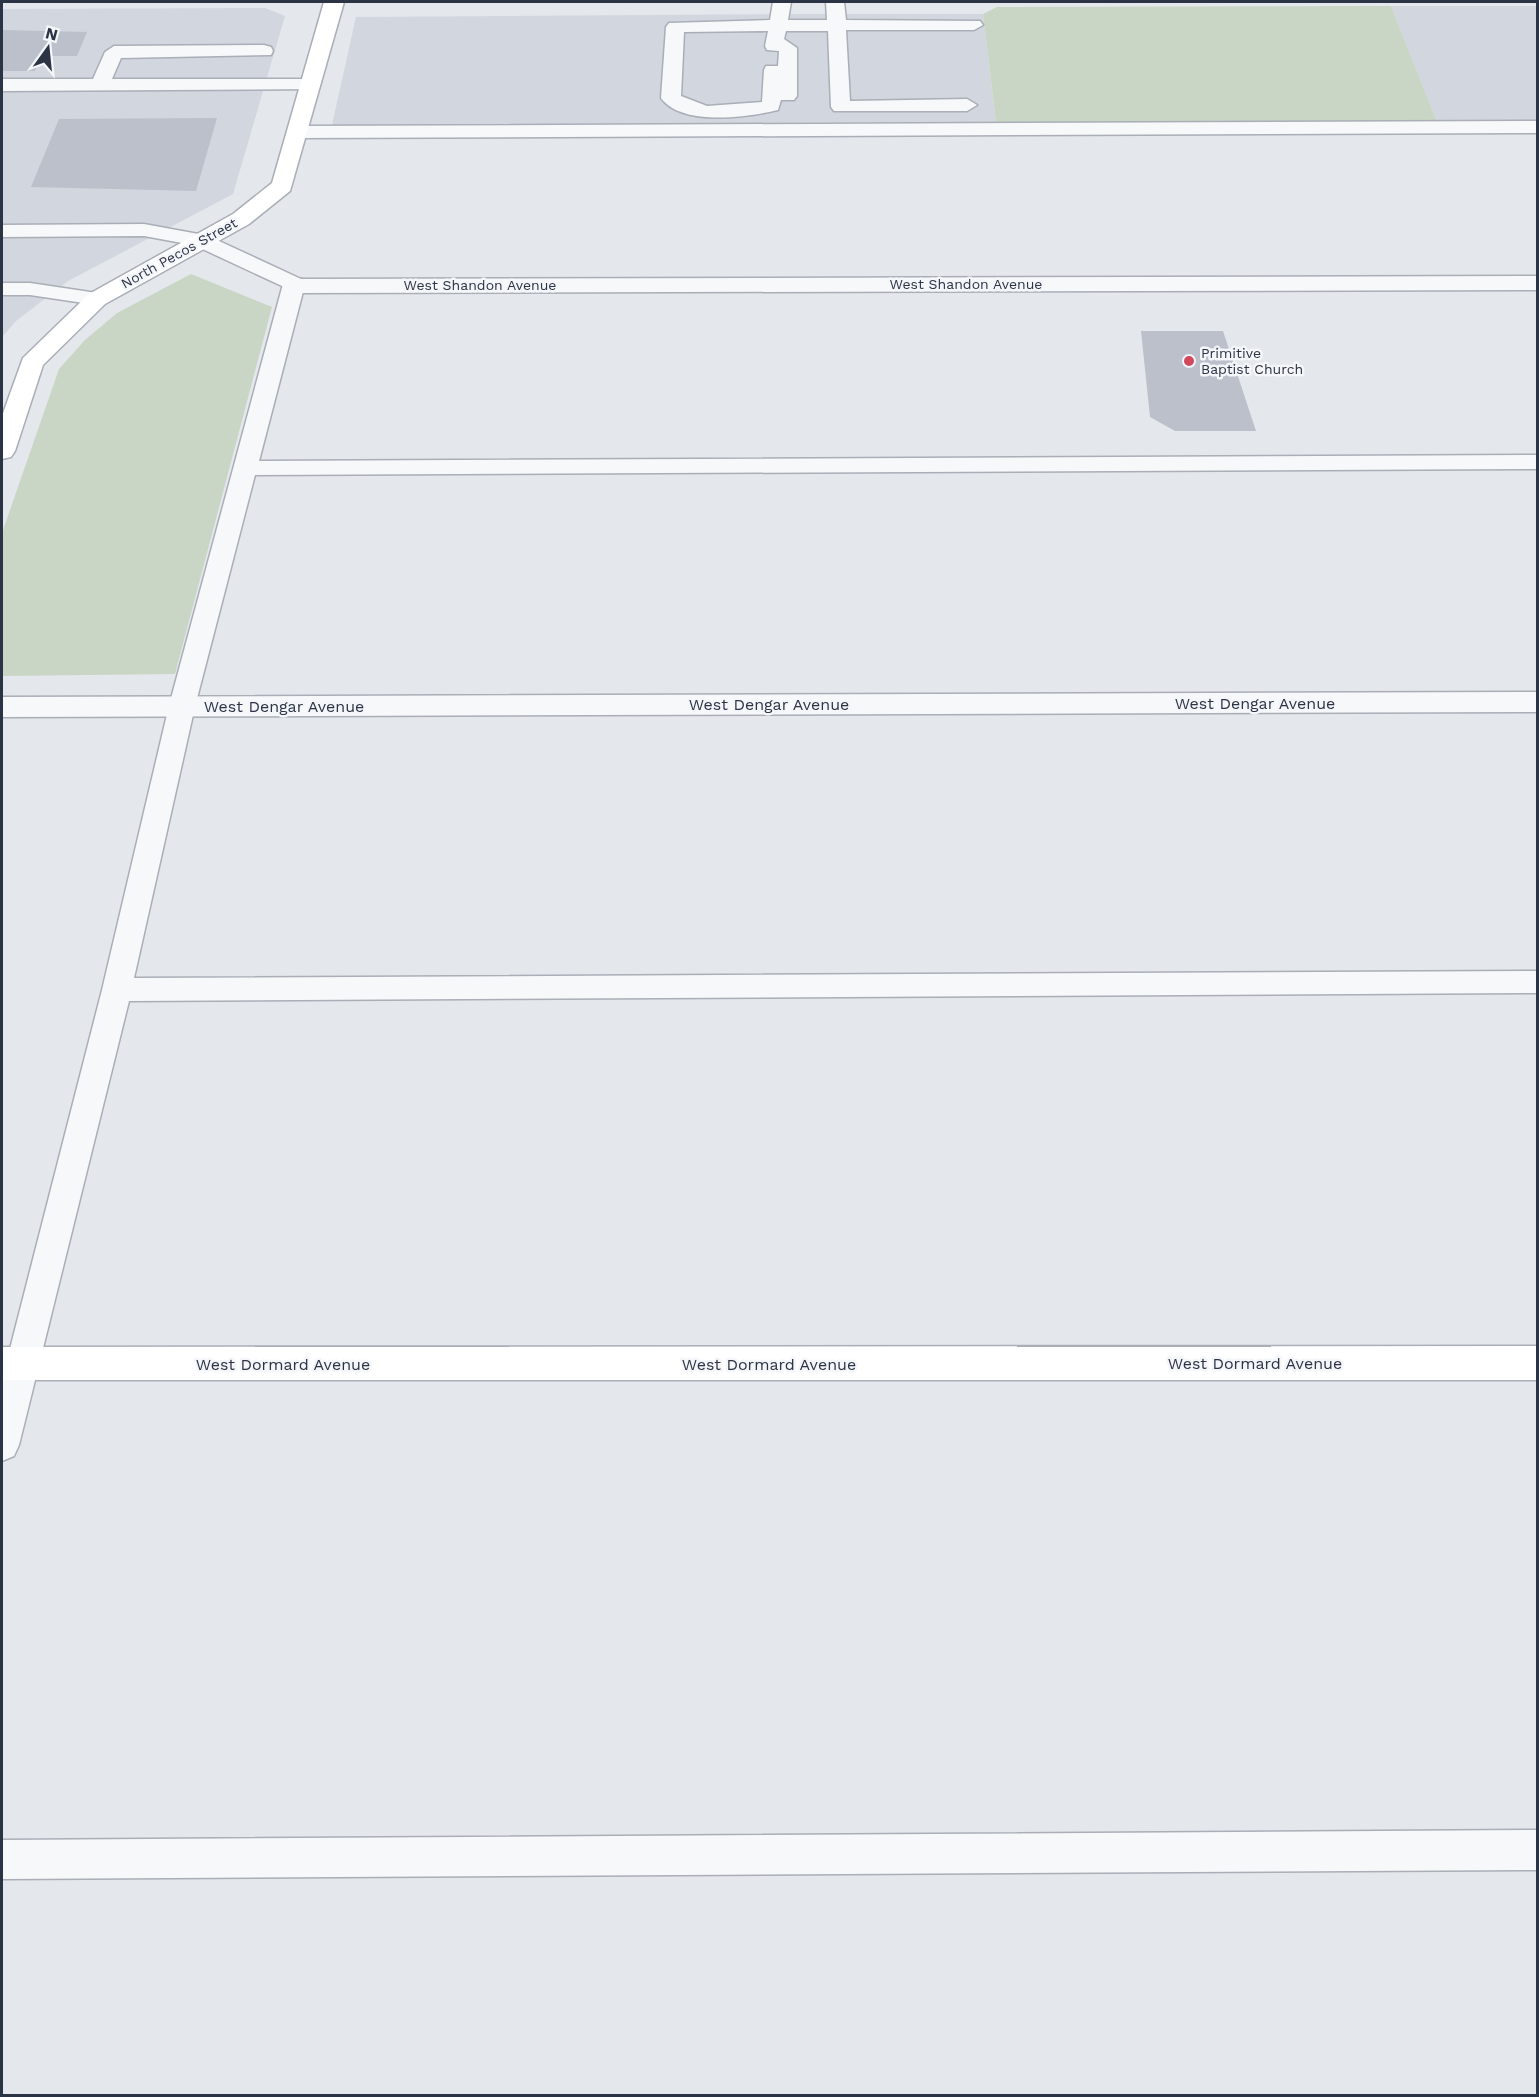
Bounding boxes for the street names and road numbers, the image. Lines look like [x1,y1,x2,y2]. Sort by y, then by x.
street label: North Pecos Street [118,214,240,292]
street label: West Shandon Avenue [890,276,1042,292]
street label: West Shandon Avenue [404,277,556,293]
street label: West Dengar Avenue [1175,694,1335,713]
street label: West Dengar Avenue [689,695,849,714]
street label: West Dengar Avenue [204,697,364,716]
street label: West Dormard Avenue [1168,1354,1342,1373]
street label: West Dormard Avenue [196,1355,370,1374]
street label: West Dormard Avenue [682,1355,856,1374]

